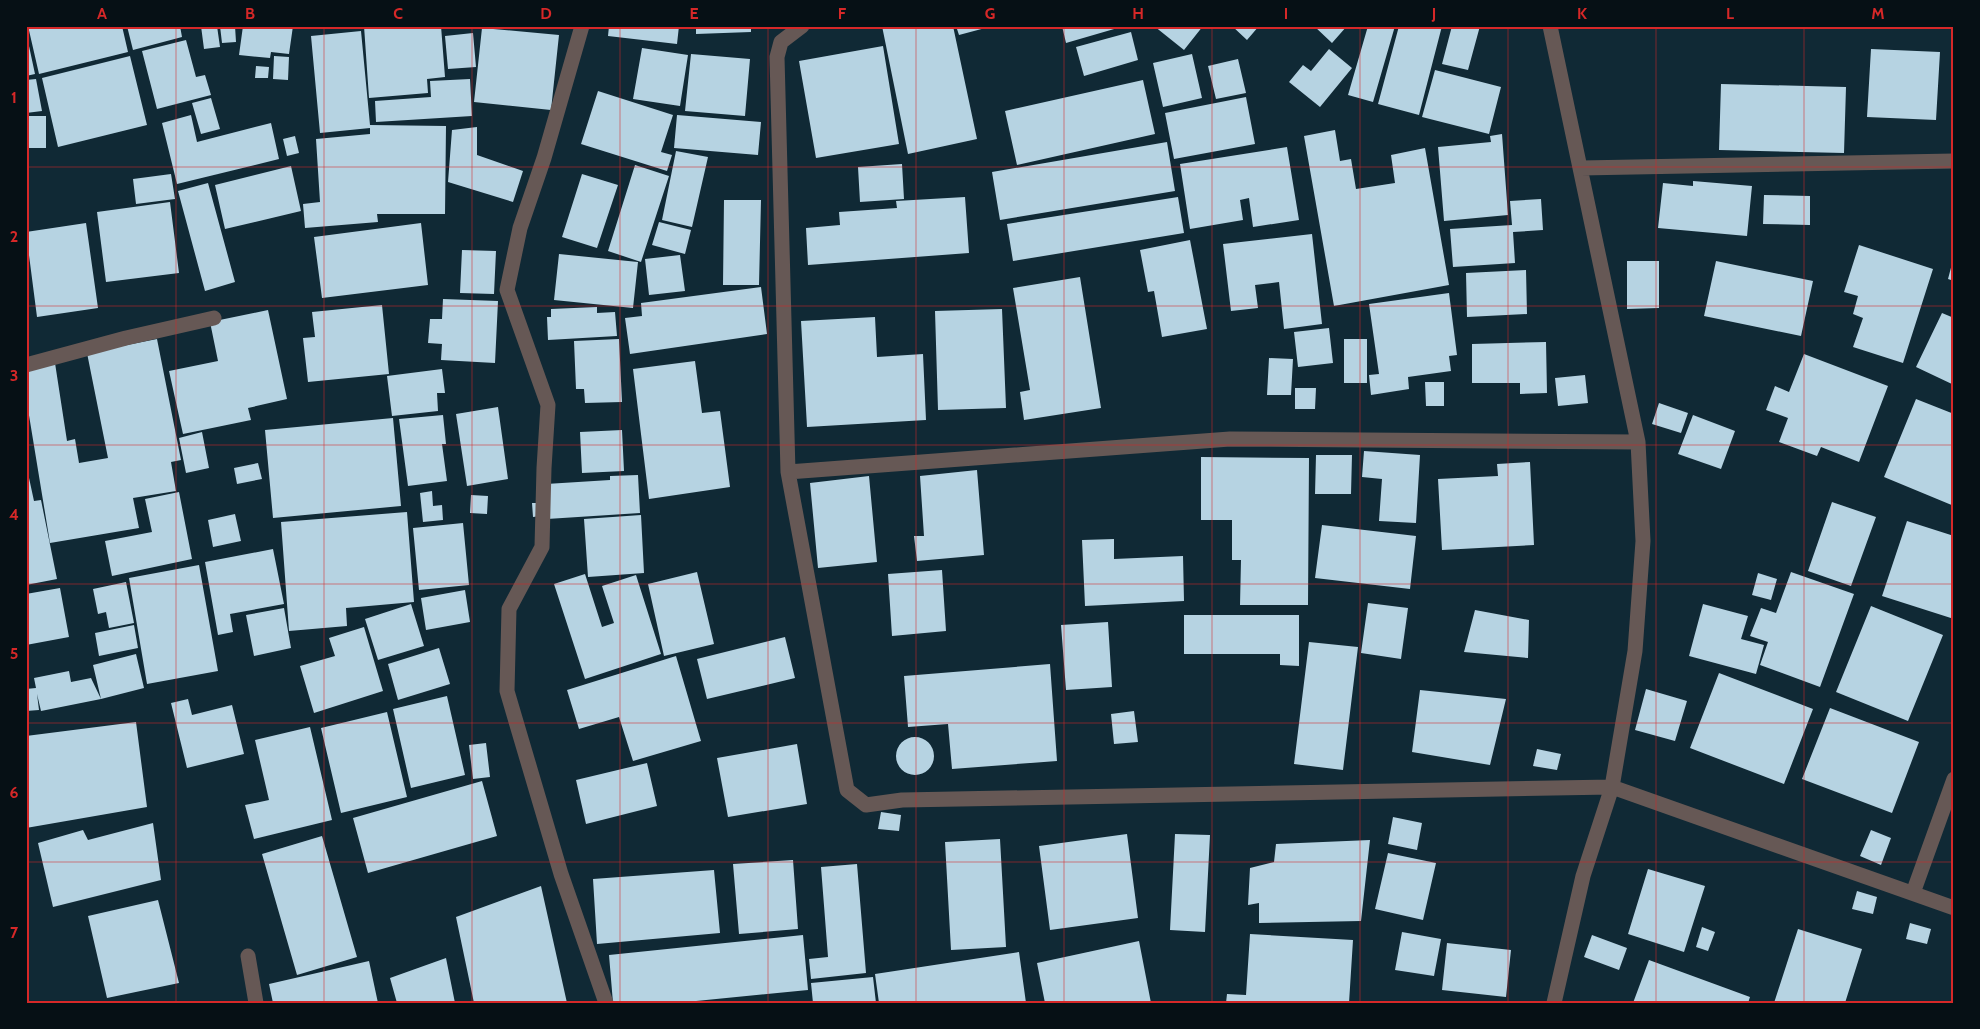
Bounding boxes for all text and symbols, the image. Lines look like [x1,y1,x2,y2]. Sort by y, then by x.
text: A [97,4,107,23]
text: B [245,4,255,23]
text: C [393,4,403,23]
text: D [540,4,552,23]
text: E [689,4,699,23]
text: F [838,4,847,23]
text: G [985,4,995,23]
text: H [1132,4,1144,23]
text: I [1284,4,1288,23]
text: J [1431,4,1436,23]
text: K [1577,4,1587,23]
text: L [1726,4,1734,23]
text: M [1871,4,1885,23]
text: 1 [11,88,17,107]
text: 2 [10,227,18,246]
text: 3 [10,366,18,385]
text: 4 [9,505,19,524]
text: 5 [10,644,18,663]
text: 6 [10,783,19,802]
text: 7 [10,923,19,942]

